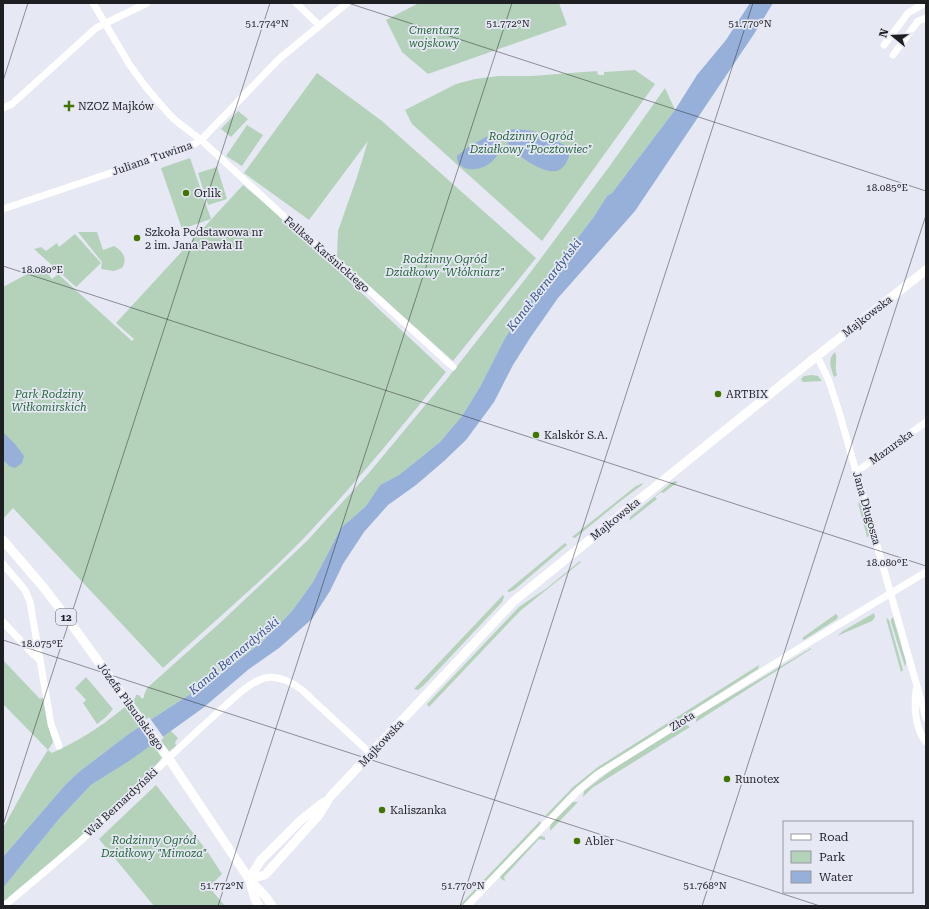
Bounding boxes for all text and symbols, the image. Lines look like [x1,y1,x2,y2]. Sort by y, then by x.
north arrow [873,16,913,56]
text: 51.774°N [245,18,289,29]
text: 51.772°N [486,18,530,29]
text: 51.770°N [728,18,772,29]
park label: Cmentarz wojskowy [409,24,460,50]
text: N [876,27,892,39]
marker: NZOZ Majków [63,100,75,112]
place label: NZOZ Majków [78,100,155,113]
park label: Rodzinny Ogród Działkowy "Pocztowiec" [469,130,592,156]
street label: Juliana Tuwima [110,139,194,178]
text: 18.085°E [866,182,908,193]
place label: Orlik [194,187,221,200]
marker: Orlik [181,188,191,198]
street label: Feliksa Karśnickiego [281,214,372,295]
place label: Szkoła Podstawowa nr 2 im. Jana Pawła II [145,226,263,252]
marker: Szkoła Podstawowa nr 2 im. Jana Pawła II [132,233,142,243]
water label: Kanał Bernardyński [503,236,584,335]
park label: Rodzinny Ogród Działkowy "Włókniarz" [384,253,505,279]
text: 18.080°E [21,264,63,275]
street label: Majkowska [840,293,895,340]
park label: Park Rodziny Wiłkomirskich [11,388,87,414]
place label: ARTBIX [726,388,768,401]
marker: ARTBIX [713,389,723,399]
street label: Mazurska [867,427,916,468]
place label: Kalskór S.A. [544,429,608,442]
marker: Kalskór S.A. [531,430,541,440]
street label: Jana Długosza [850,470,883,546]
street label: Majkowska [588,496,643,543]
text: 18.080°E [866,557,908,568]
road number: 12 [56,609,76,625]
water label: Kanał Bernardyński [186,614,282,698]
text: 18.075°E [21,638,63,649]
street label: Józefa Piłsudskiego [95,660,167,753]
street label: Złota [667,709,697,734]
street label: Majkowska [356,717,406,770]
street label: Wał Bernardyński [82,765,161,839]
place label: Runotex [735,773,780,786]
marker: Runotex [722,774,732,784]
place label: Kaliszanka [390,804,447,817]
marker: Kaliszanka [377,805,387,815]
legend [783,821,913,893]
text: Road [819,830,849,844]
park label: Rodzinny Ogród Działkowy "Mimoza" [100,834,207,860]
place label: Abler [585,835,614,848]
marker: Abler [572,836,582,846]
text: Park [819,850,846,864]
text: Water [819,870,853,884]
text: 51.772°N [200,880,244,891]
text: 51.770°N [441,880,485,891]
text: 51.768°N [683,880,727,891]

